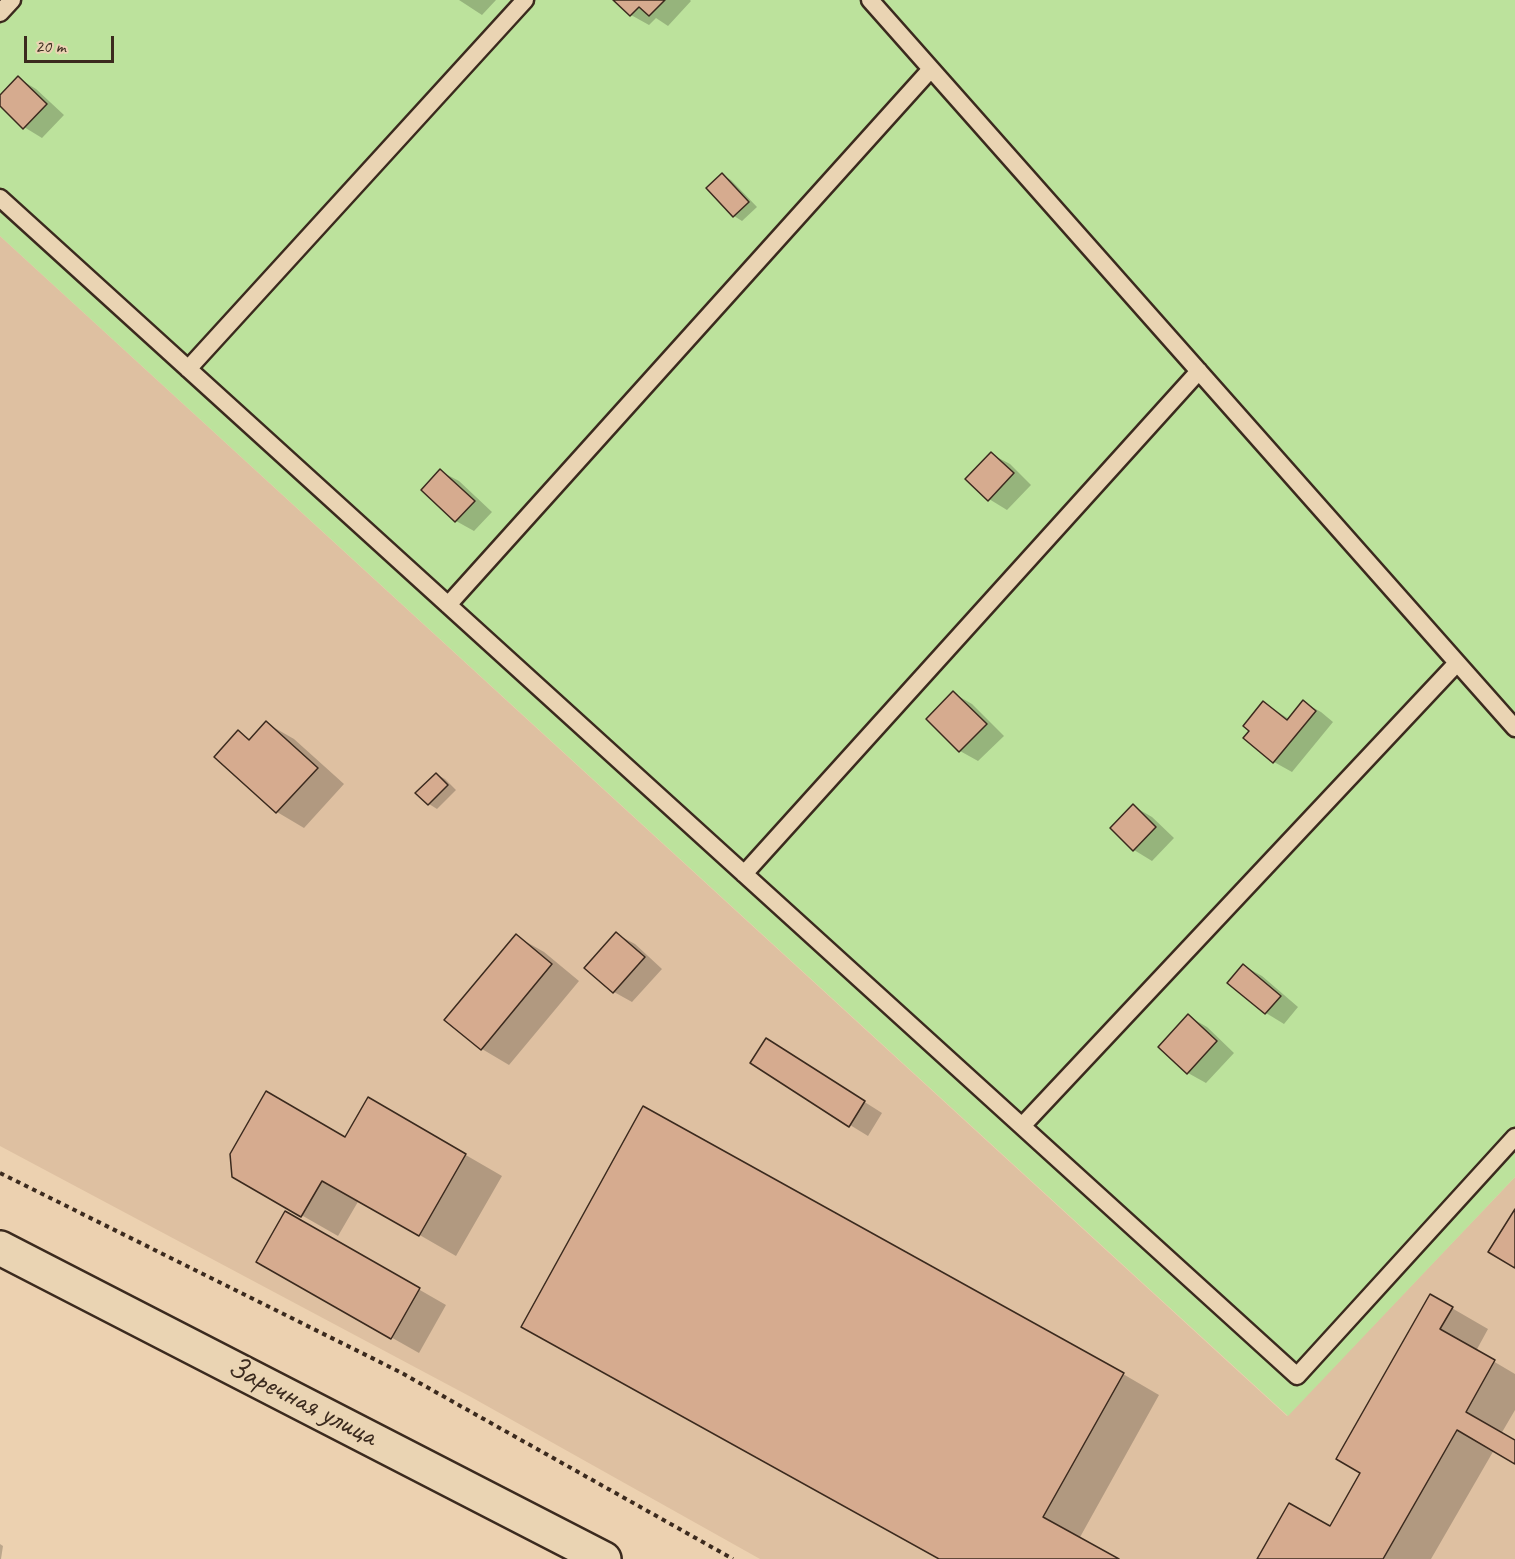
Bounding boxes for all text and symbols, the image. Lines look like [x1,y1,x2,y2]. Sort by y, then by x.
scale bar [27,24,117,62]
text: 20 m [35,35,66,57]
street label: Заречная улица [222,1349,382,1455]

